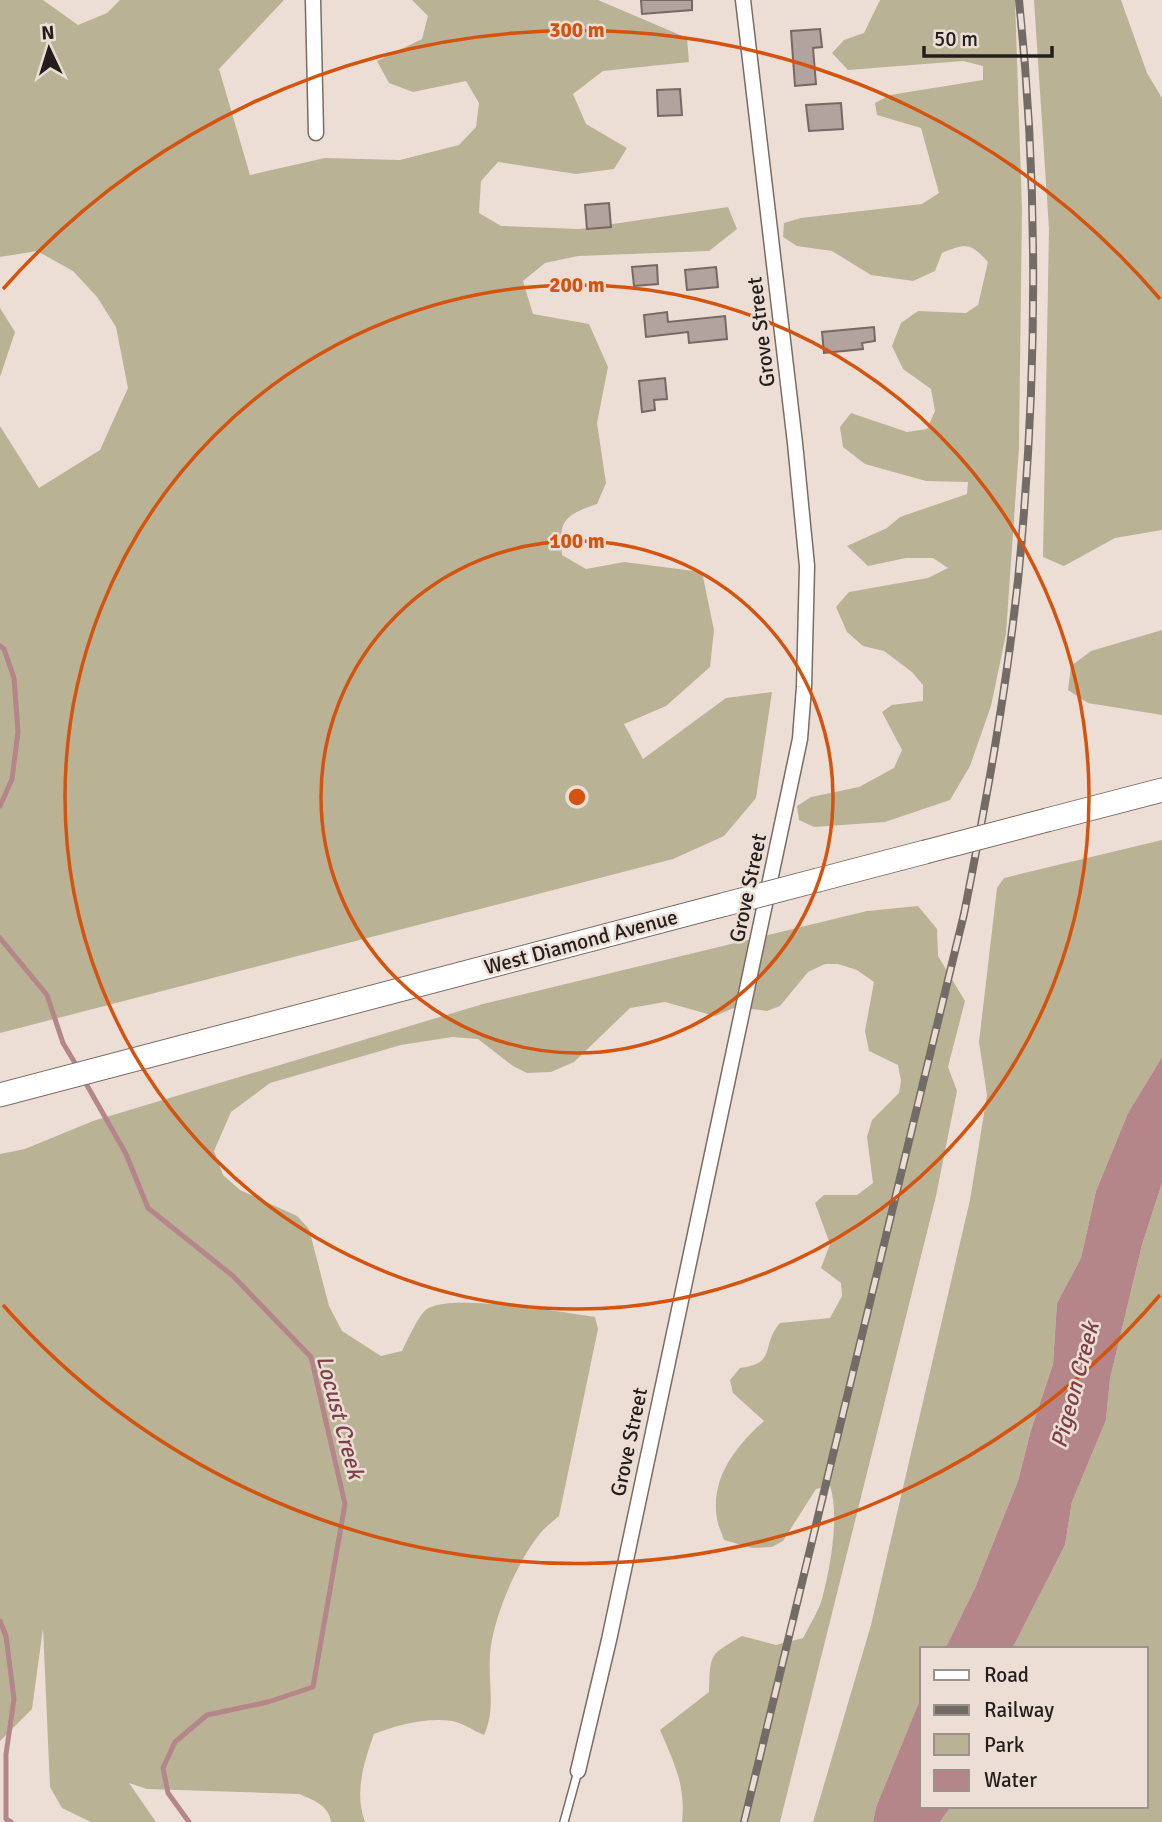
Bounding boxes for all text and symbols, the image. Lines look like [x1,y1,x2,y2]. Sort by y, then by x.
north arrow [14,14,84,84]
scale bar [924,14,1052,58]
text: 300 m [549,17,605,43]
text: N [40,21,55,45]
text: 50 m [934,26,978,52]
text: 200 m [549,272,605,298]
street label: Grove Street [741,275,781,389]
text: 100 m [549,528,605,554]
centre of rings [565,785,589,809]
street label: Grove Street [724,831,772,945]
street label: West Diamond Avenue [481,904,681,980]
water label: Pigeon Creek [1044,1317,1106,1451]
water label: Locust Creek [310,1352,371,1484]
street label: Grove Street [605,1385,653,1499]
legend [920,1647,1148,1808]
text: Road [984,1662,1029,1688]
text: Railway [984,1697,1054,1723]
text: Park [984,1732,1025,1758]
text: Water [984,1767,1037,1793]

